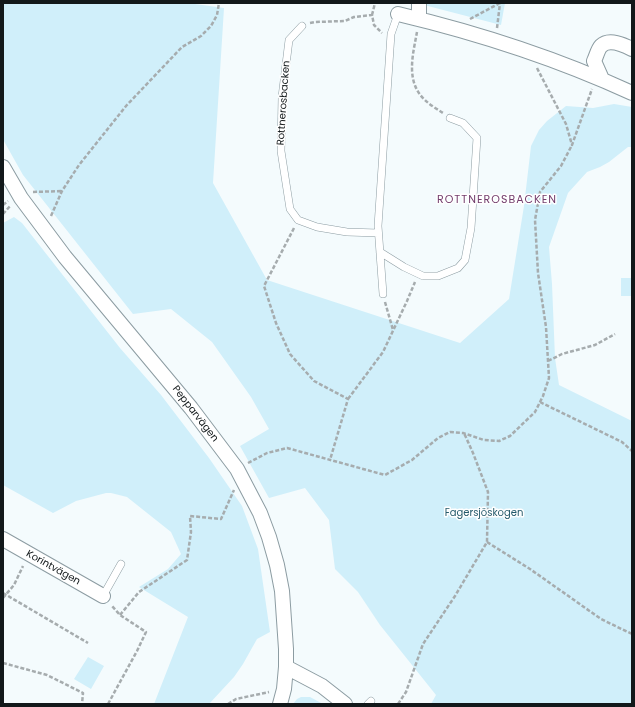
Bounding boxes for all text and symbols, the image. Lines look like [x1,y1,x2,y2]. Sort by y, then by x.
street label: Rottnerosbacken [275,60,293,146]
district label: ROTTNEROSBACKEN [437,193,557,207]
street label: Pepparvägen [169,384,221,444]
park label: Fagersjöskogen [445,507,523,519]
street label: Korintvägen [24,548,82,588]

